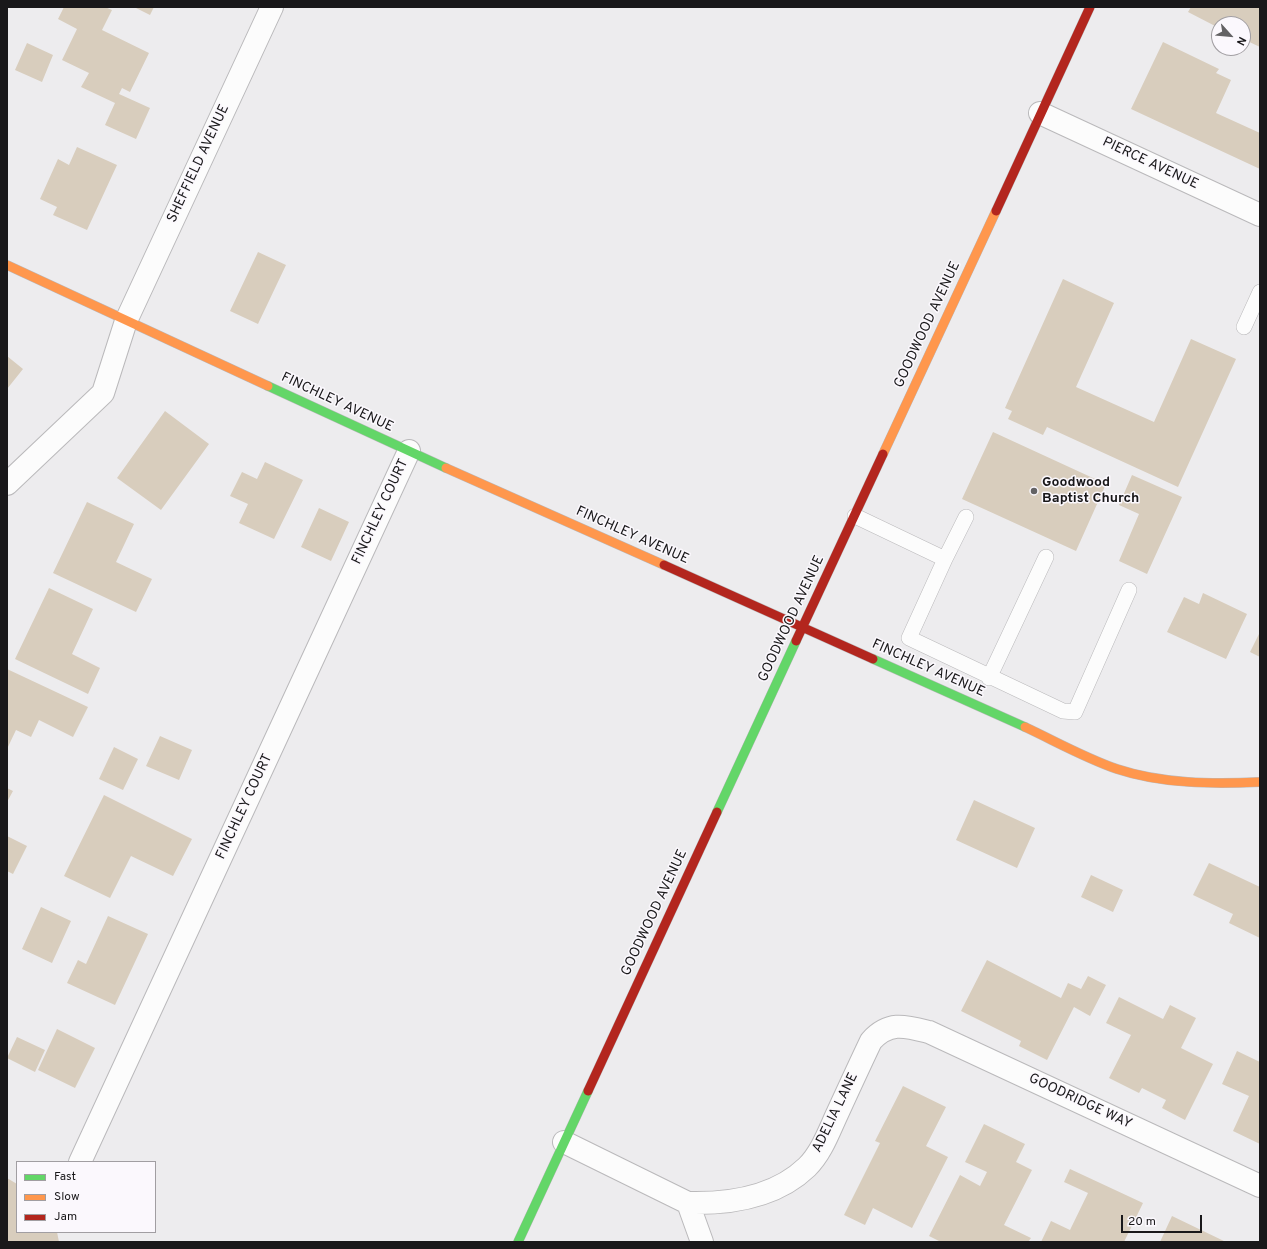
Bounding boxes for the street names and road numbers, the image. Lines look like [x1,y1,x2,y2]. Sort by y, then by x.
street label: SHEFFIELD AVENUE [164,102,234,226]
street label: PIERCE AVENUE [1099,134,1201,194]
street label: GOODWOOD AVENUE [891,259,965,391]
street label: FINCHLEY AVENUE [278,370,396,436]
street label: FINCHLEY COURT [349,457,413,567]
street label: FINCHLEY AVENUE [573,504,691,568]
street label: GOODWOOD AVENUE [755,553,829,685]
street label: FINCHLEY AVENUE [869,637,987,701]
street label: FINCHLEY COURT [213,752,277,862]
street label: GOODWOOD AVENUE [618,847,692,979]
street label: ADELIA LANE [809,1070,863,1156]
street label: GOODRIDGE WAY [1026,1071,1134,1133]

